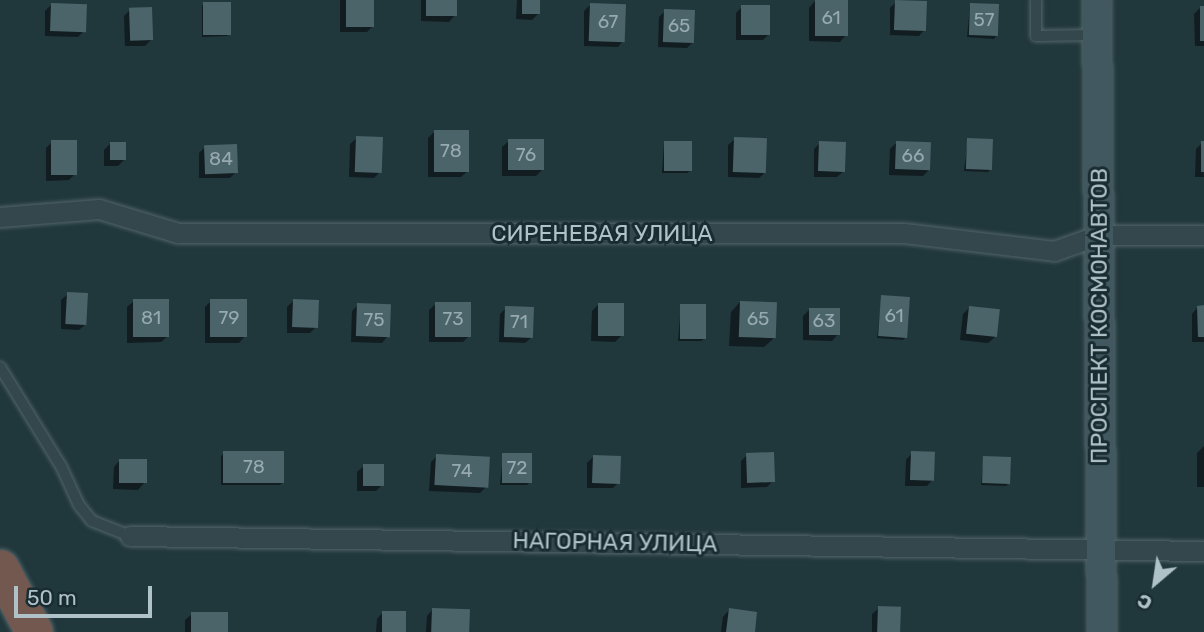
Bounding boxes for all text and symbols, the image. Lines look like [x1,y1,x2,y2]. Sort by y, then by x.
house number: 61 [821,7,841,29]
house number: 57 [973,9,995,31]
house number: 67 [598,11,618,33]
house number: 65 [668,15,690,37]
house number: 78 [440,140,462,162]
house number: 76 [516,144,536,166]
house number: 66 [902,145,924,167]
house number: 84 [209,148,233,170]
street label: ПРОСПЕКТ КОСМОНАВТОВ [1085,168,1113,464]
street label: СИРЕНЕВАЯ УЛИЦА [491,219,713,247]
house number: 61 [884,305,904,327]
house number: 81 [141,307,161,329]
house number: 79 [218,307,240,329]
house number: 73 [442,308,464,330]
house number: 65 [747,308,769,330]
house number: 75 [363,309,385,331]
house number: 63 [813,310,835,332]
house number: 71 [510,311,528,333]
house number: 78 [243,456,265,478]
house number: 72 [507,457,527,479]
house number: 74 [452,460,472,482]
street label: НАГОРНАЯ УЛИЦА [512,526,718,558]
north arrow [1120,548,1190,618]
scale bar [18,572,156,616]
text: 50 m [27,585,77,610]
text: С [1133,589,1156,615]

